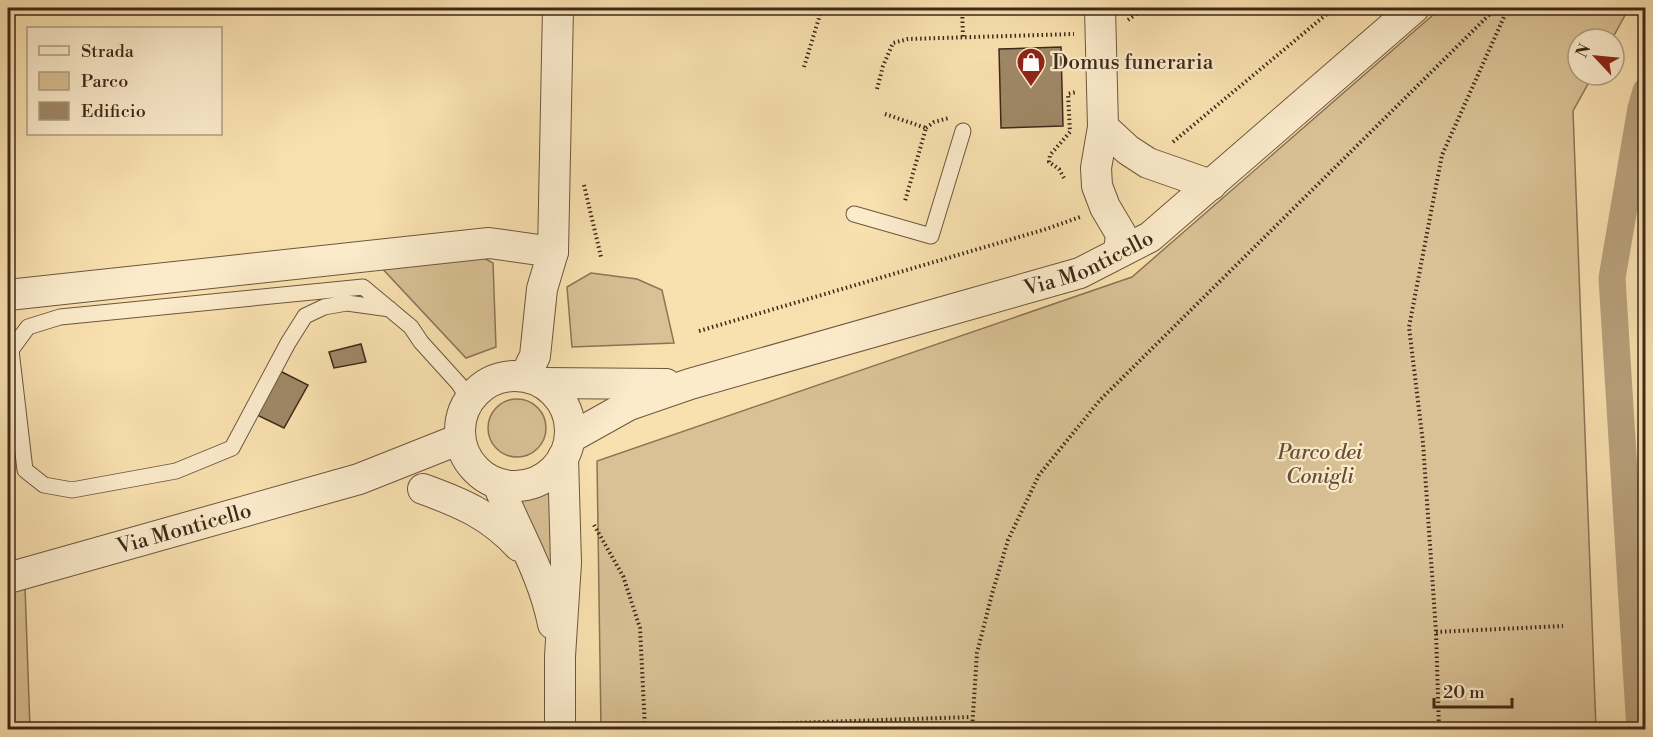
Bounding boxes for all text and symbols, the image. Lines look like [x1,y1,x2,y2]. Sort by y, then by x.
legend [27,27,222,135]
north arrow [1566,27,1626,87]
text: Strada [81,40,135,63]
text: N [1572,40,1595,61]
shop icon: Domus funeraria [1015,46,1047,88]
place label: Domus funeraria [1052,50,1214,76]
text: Parco [81,70,128,93]
text: Edificio [81,100,146,123]
street label: Via Monticello [1020,225,1158,303]
park label: Parco dei Conigli [1276,440,1363,490]
street label: Via Monticello [113,498,255,561]
scale bar [1434,671,1512,709]
text: 20 m [1443,681,1485,704]

